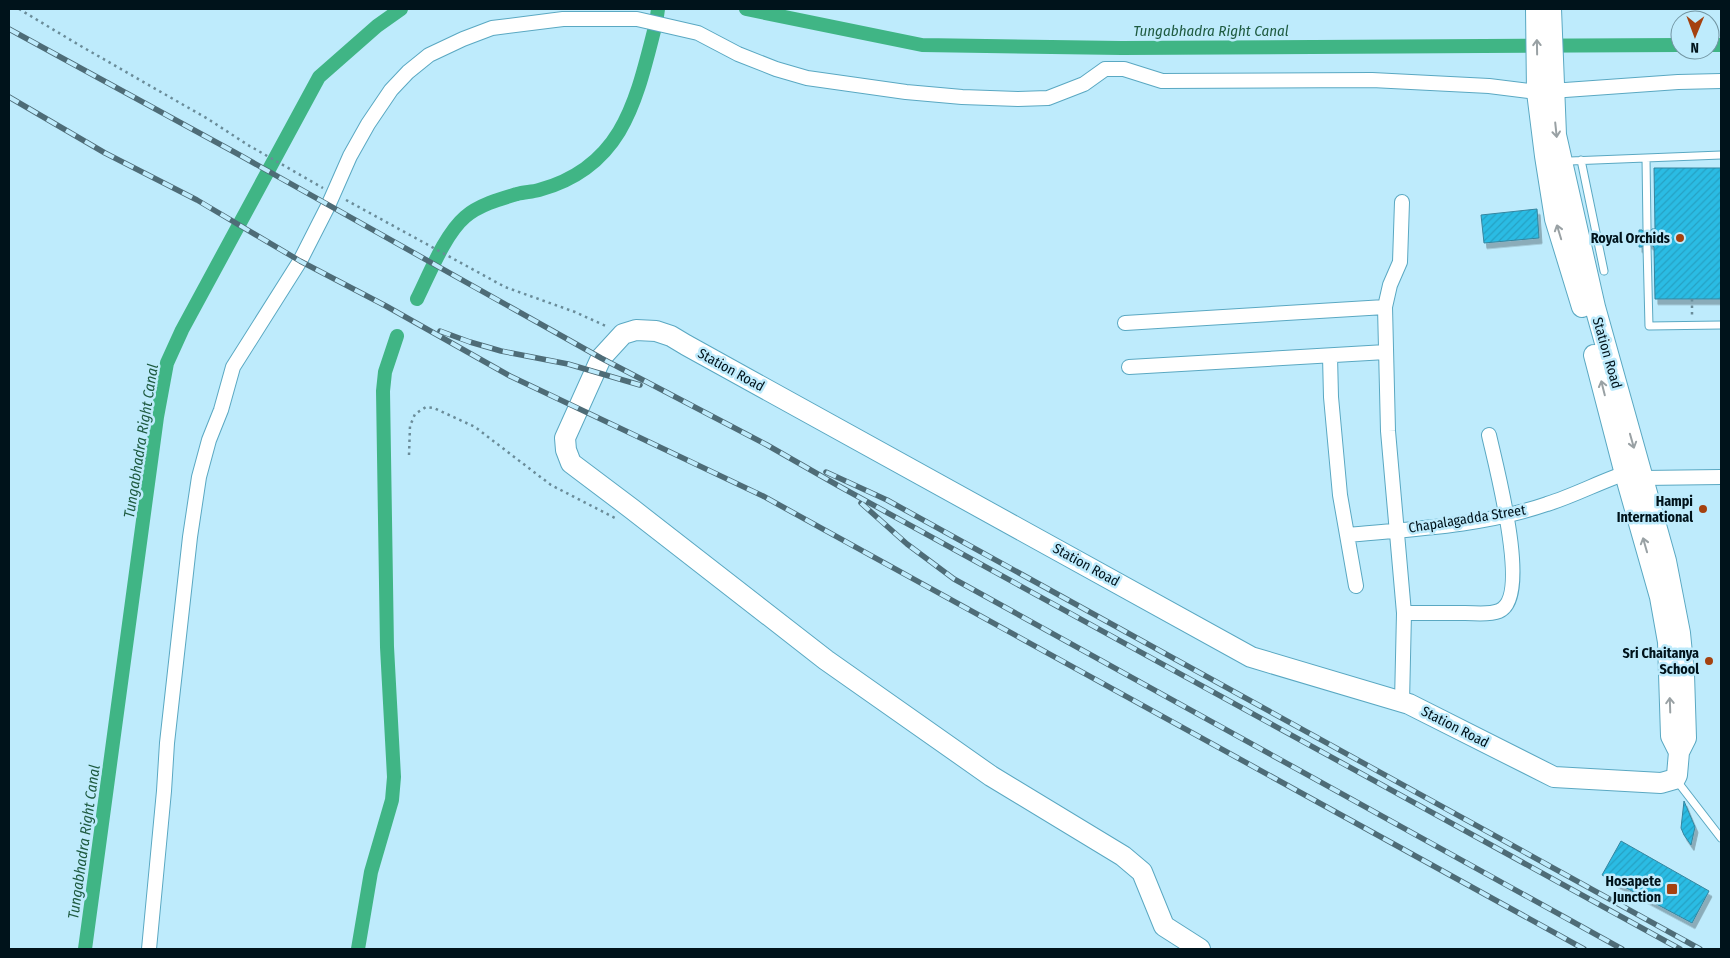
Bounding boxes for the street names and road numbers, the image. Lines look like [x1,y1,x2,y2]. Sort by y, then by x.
street label: Station Road [1589,315,1625,391]
street label: Station Road [695,345,767,395]
street label: Chapalagadda Street [1407,501,1527,537]
street label: Station Road [1050,540,1122,590]
street label: Station Road [1418,703,1492,751]

